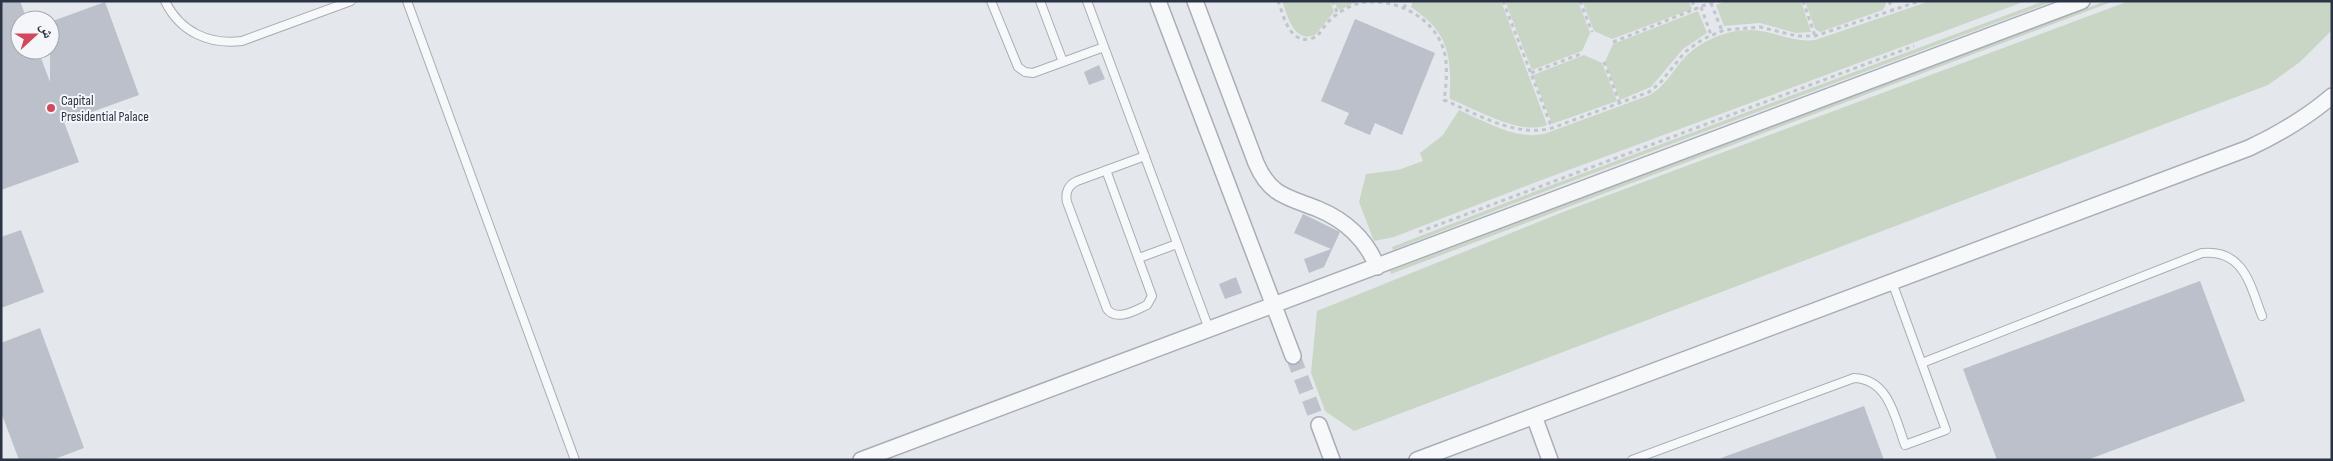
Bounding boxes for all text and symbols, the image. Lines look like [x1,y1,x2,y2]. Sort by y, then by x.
north arrow [10,10,60,60]
text: ش [36,21,57,41]
place label: Capital Presidential Palace [61,92,149,125]
marker: Capital Presidential Palace [45,102,57,114]

